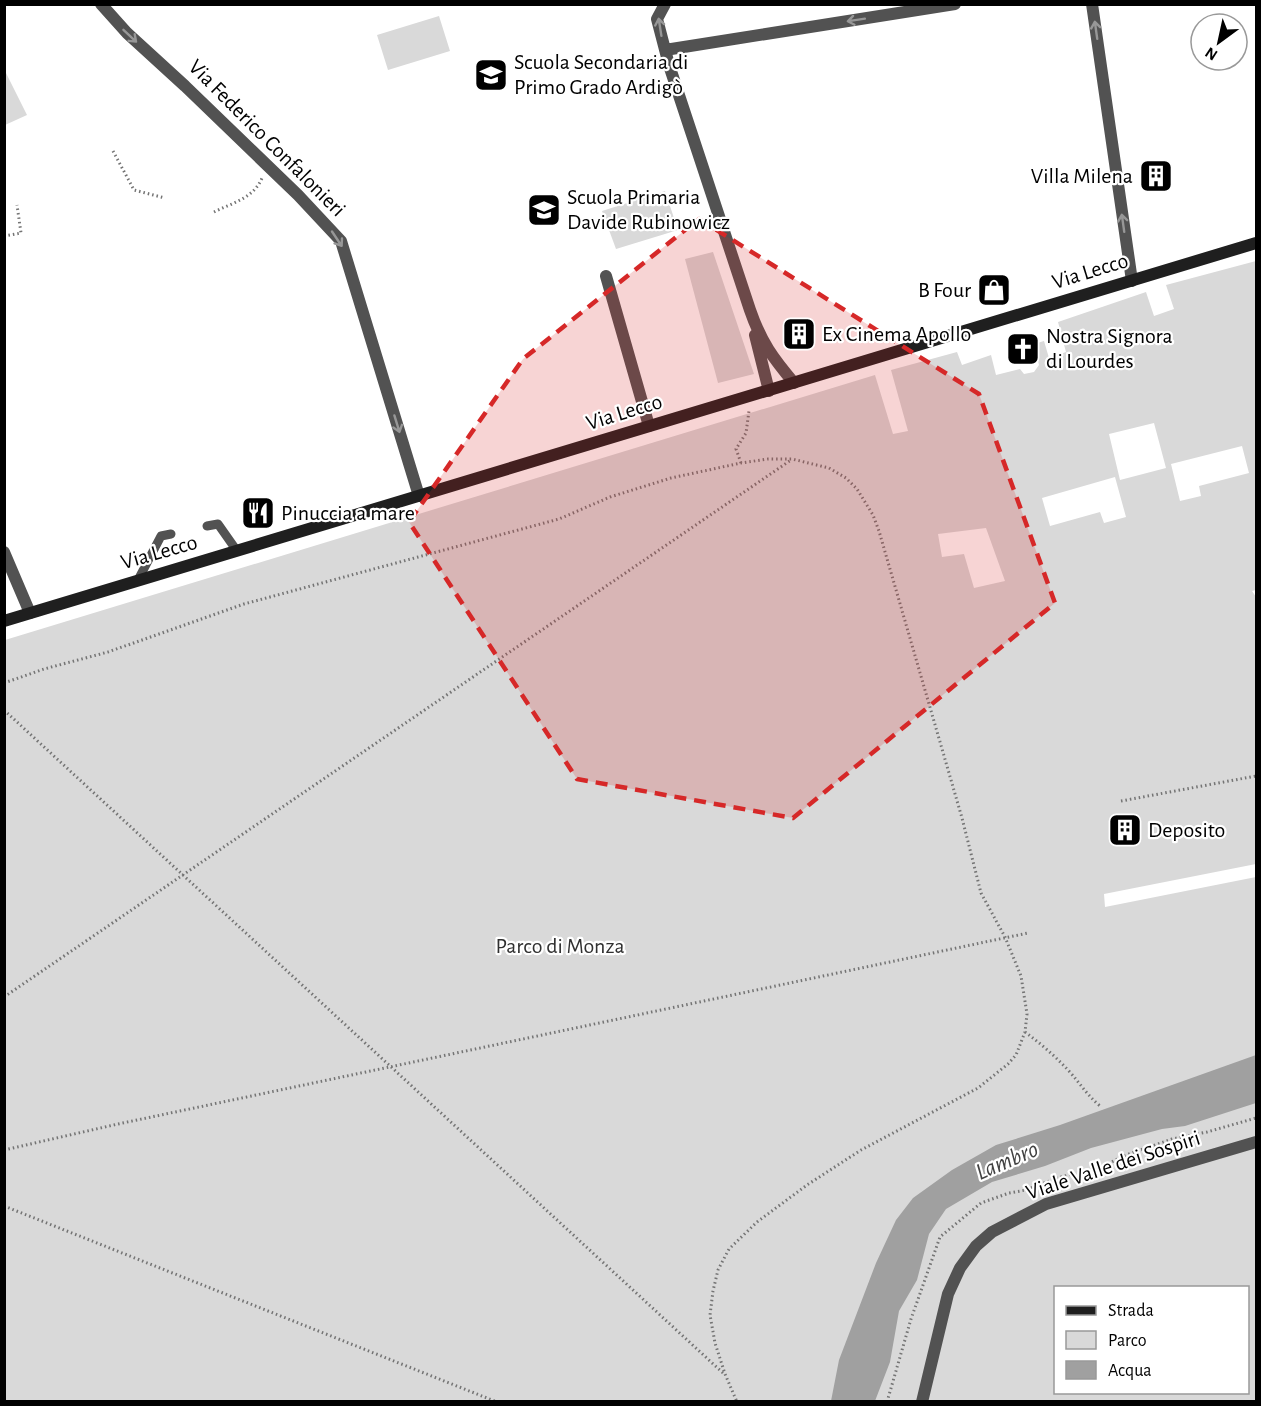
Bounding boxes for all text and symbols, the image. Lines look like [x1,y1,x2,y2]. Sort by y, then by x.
north arrow [1189,12,1249,72]
one-way arrow [847,14,867,25]
one-way arrow [654,18,665,37]
one-way arrow [1090,21,1101,40]
one-way arrow [123,29,138,43]
text: N [1202,44,1220,63]
place label: Scuola Secondaria di Primo Grado Ardigò [514,51,688,98]
street label: Via Federico Confalonieri [184,55,350,221]
school or university icon: Scuola Secondaria di Primo Grado Ardigò [473,57,509,93]
building icon: Villa Milena [1138,158,1174,194]
place label: Villa Milena [1031,165,1133,187]
place label: Scuola Primaria Davide Rubinowicz [567,186,730,233]
school or university icon: Scuola Primaria Davide Rubinowicz [526,192,562,228]
one-way arrow [1118,214,1129,233]
one-way arrow [331,231,343,247]
street label: Via Lecco [1049,249,1131,293]
shop icon: B Four [976,272,1012,308]
place label: B Four [918,279,971,301]
building icon: Ex Cinema Apollo [781,316,817,352]
place label: Ex Cinema Apollo [822,323,971,345]
place label: Nostra Signora di Lourdes [1046,325,1173,372]
church icon: Nostra Signora di Lourdes [1005,331,1041,367]
street label: Via Lecco [583,390,665,434]
one-way arrow [392,414,403,433]
restaurant icon: Pinuccia a mare [240,495,276,531]
place label: Pinuccia a mare [281,502,415,524]
street label: Via Lecco [118,531,200,573]
building icon: Deposito [1107,812,1143,848]
place label: Deposito [1148,819,1225,841]
park label: Parco di Monza [495,935,625,957]
street label: Viale Valle dei Sospiri [1023,1126,1203,1204]
water label: Lambro [972,1137,1042,1185]
legend [1054,1286,1249,1394]
text: Strada [1108,1302,1154,1320]
text: Parco [1108,1332,1147,1350]
text: Acqua [1108,1362,1152,1380]

